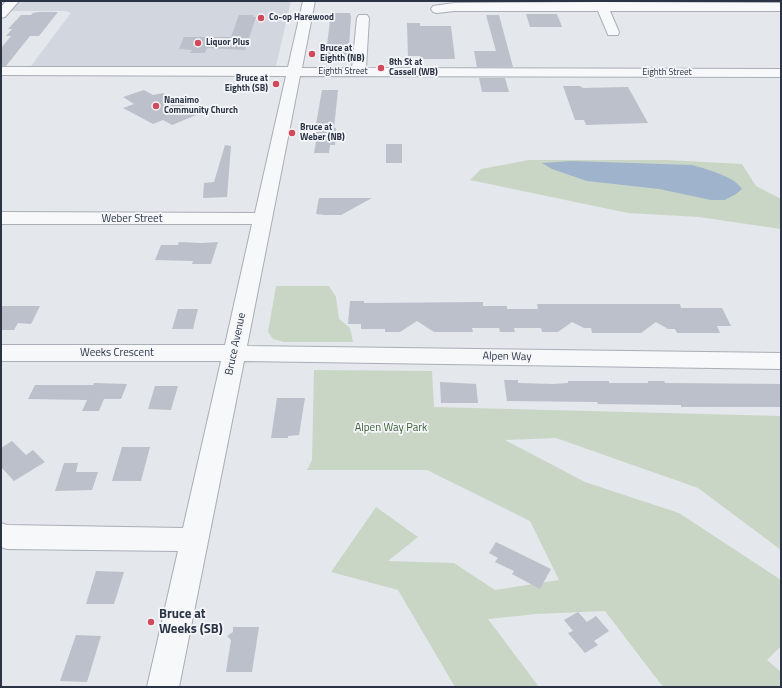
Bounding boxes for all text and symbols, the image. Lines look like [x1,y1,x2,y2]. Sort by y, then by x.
marker: Co-op Harewood [256,13,266,23]
place label: Co-op Harewood [269,13,334,23]
marker: Liquor Plus [193,38,203,48]
place label: Liquor Plus [206,38,250,48]
place label: Bruce at Eighth (NB) [320,44,365,65]
marker: Bruce at Eighth (NB) [307,49,317,59]
place label: 8th St at Cassell (WB) [389,58,438,79]
marker: 8th St at Cassell (WB) [376,63,386,73]
street label: Eighth Street [318,67,368,77]
street label: Eighth Street [642,68,692,78]
place label: Bruce at Eighth (SB) [225,74,268,95]
marker: Bruce at Eighth (SB) [271,79,281,89]
place label: Nanaimo Community Church [164,96,238,117]
marker: Nanaimo Community Church [151,101,161,111]
place label: Bruce at Weber (NB) [300,123,345,144]
marker: Bruce at Weber (NB) [287,128,297,138]
street label: Weber Street [101,212,163,226]
street label: Bruce Avenue [223,312,249,376]
street label: Weeks Crescent [80,346,154,360]
street label: Alpen Way [482,350,532,364]
park label: Alpen Way Park [355,421,427,435]
place label: Bruce at Weeks (SB) [159,607,223,638]
marker: Bruce at Weeks (SB) [146,617,156,627]

